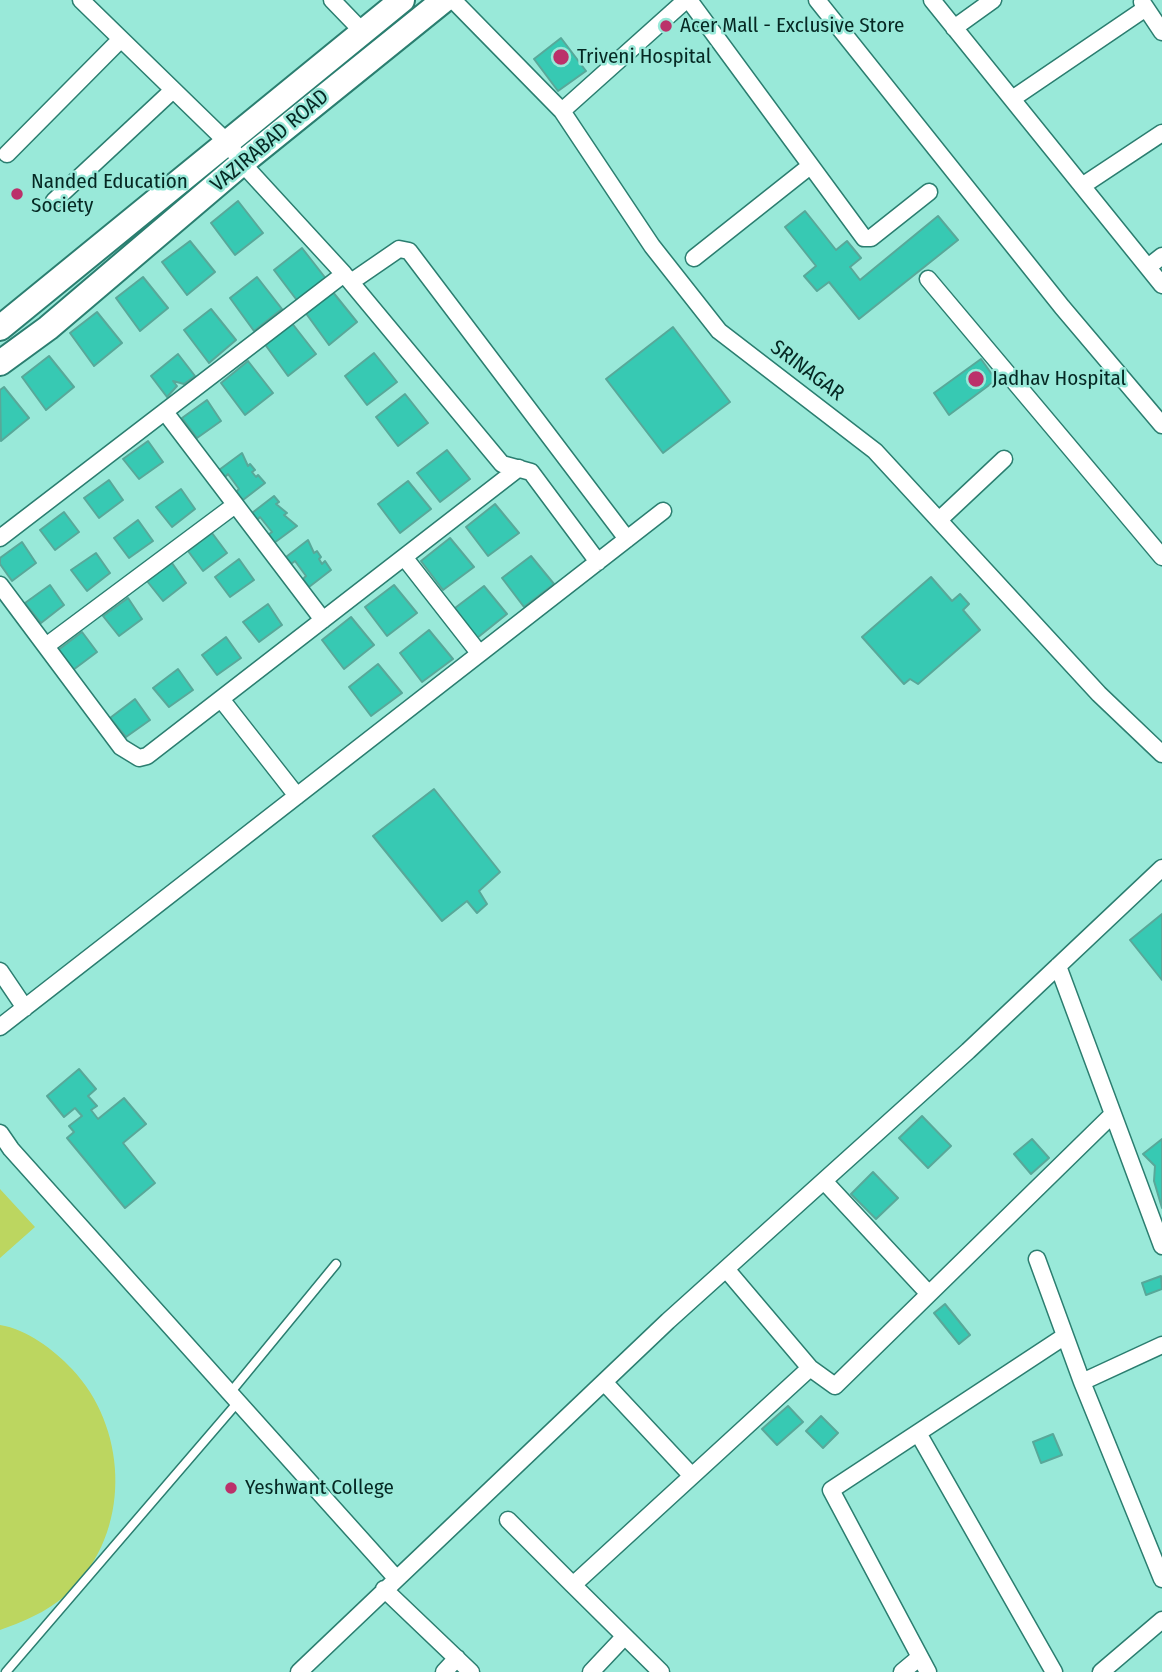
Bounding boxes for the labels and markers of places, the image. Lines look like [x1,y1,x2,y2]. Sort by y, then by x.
place label: Acer Mall - Exclusive Store [680,13,904,39]
marker: Acer Mall - Exclusive Store [658,18,674,34]
place label: Triveni Hospital [577,44,711,70]
marker: Triveni Hospital [551,47,571,67]
place label: Nanded Education Society [31,169,188,219]
marker: Nanded Education Society [9,186,25,202]
place label: Jadhav Hospital [992,366,1126,392]
marker: Jadhav Hospital [966,369,986,389]
place label: Yeshwant College [245,1475,394,1501]
marker: Yeshwant College [223,1480,239,1496]

